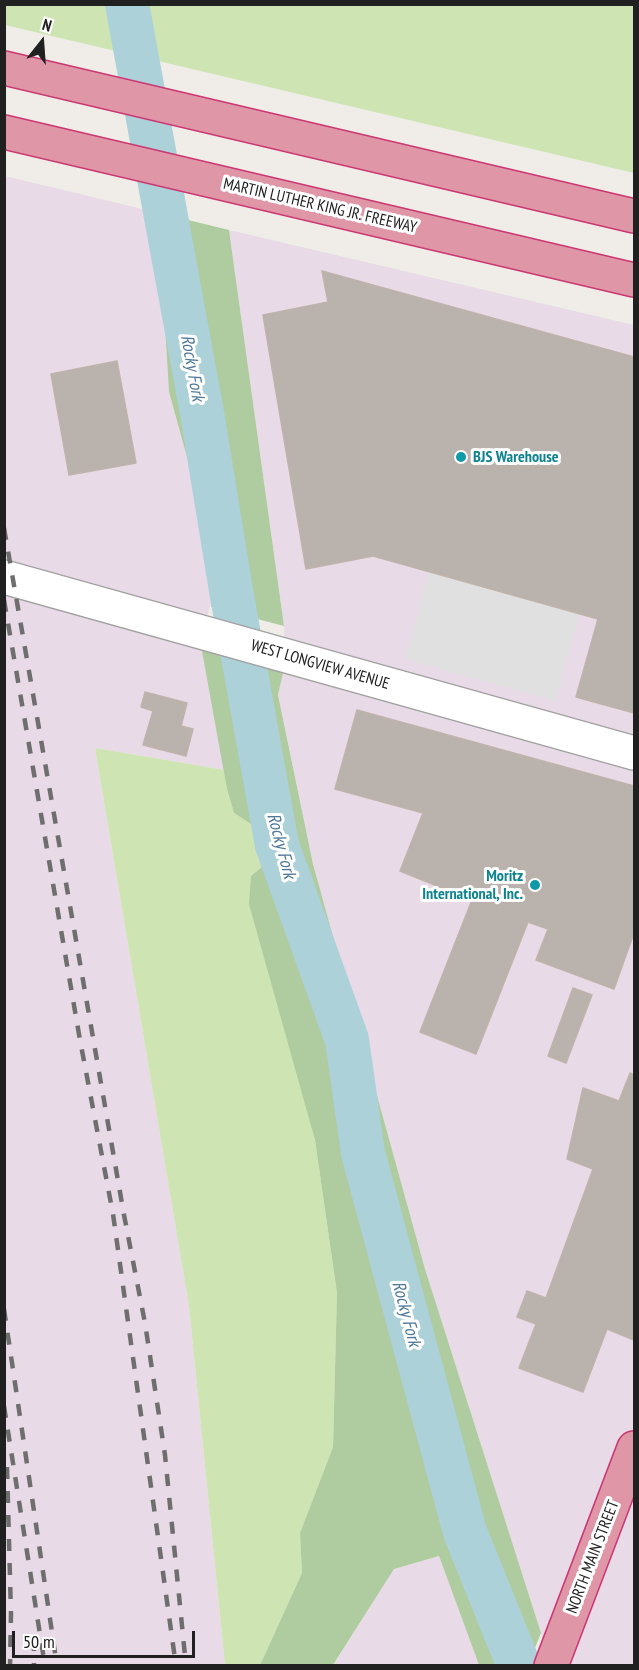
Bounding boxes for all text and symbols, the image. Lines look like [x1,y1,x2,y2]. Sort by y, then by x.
north arrow [12,12,72,72]
text: N [40,14,54,36]
street label: MARTIN LUTHER KING JR. FREEWAY [221,174,419,238]
water label: Rocky Fork [176,333,208,403]
place label: BJS Warehouse [473,447,559,467]
marker: BJS Warehouse [454,450,468,464]
street label: WEST LONGVIEW AVENUE [249,636,391,694]
water label: Rocky Fork [262,811,300,881]
place label: Moritz International, Inc. [422,866,523,904]
marker: Moritz International, Inc. [528,878,542,892]
water label: Rocky Fork [387,1279,425,1349]
street label: NORTH MAIN STREET [563,1498,623,1616]
scale bar [15,1619,198,1657]
text: 50 m [23,1630,55,1653]

